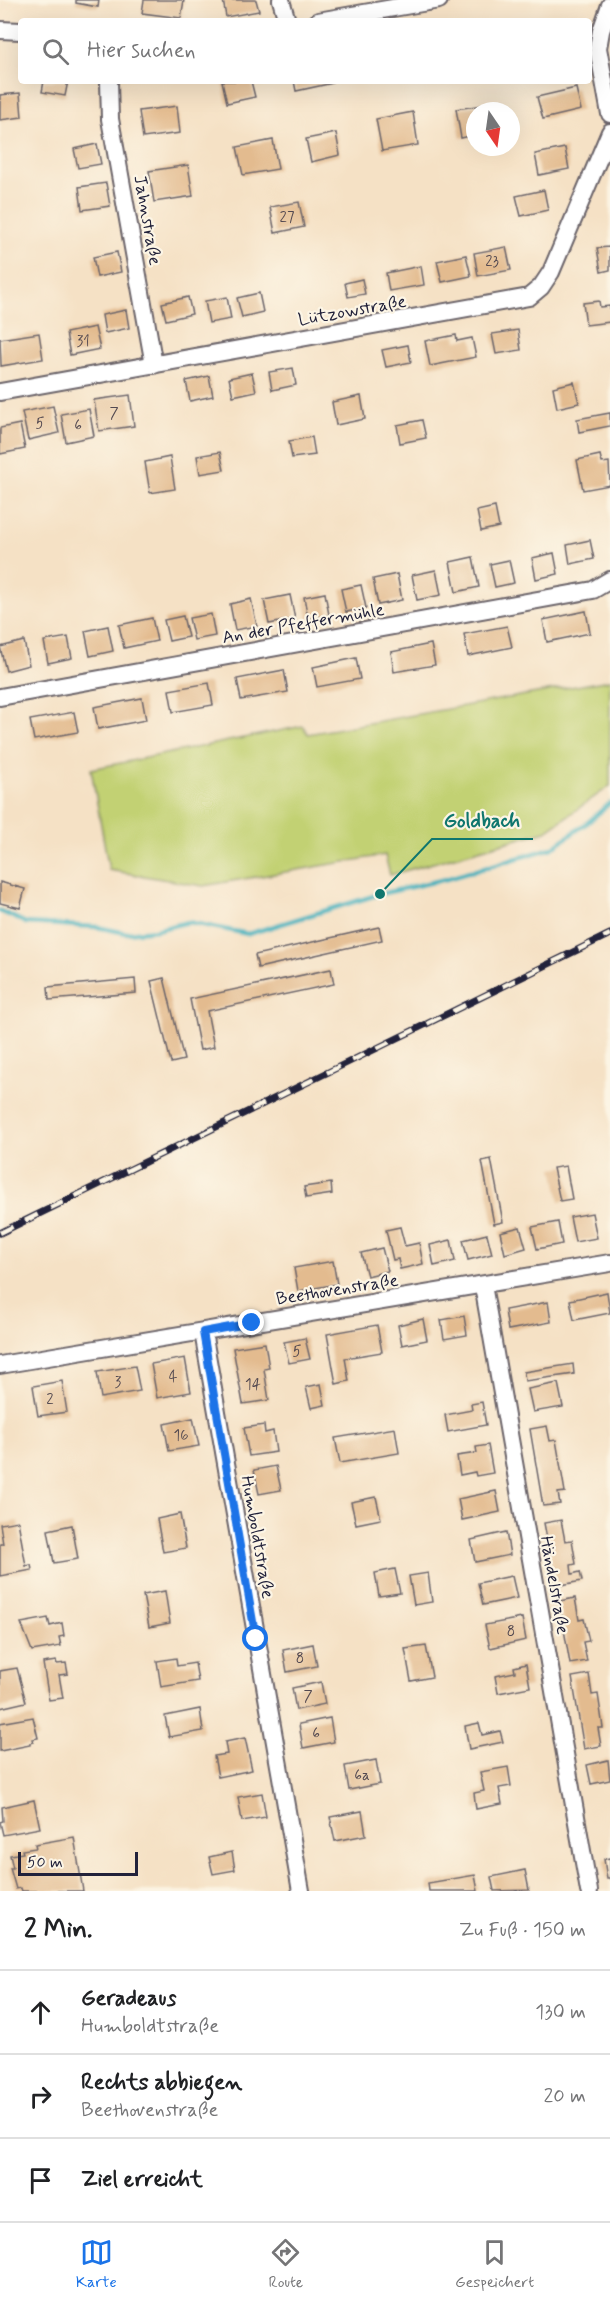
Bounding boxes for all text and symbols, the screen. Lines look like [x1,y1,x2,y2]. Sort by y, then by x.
search box [18,18,592,84]
icon: search [39,35,72,68]
text: Hier suchen [87,37,196,65]
north arrow [466,102,520,156]
street label: Jahnstraße [127,173,167,267]
house number: 27 [280,208,295,228]
house number: 23 [485,252,499,272]
street label: Lützowstraße [296,290,408,332]
house number: 31 [76,332,90,352]
house number: 7 [109,404,119,424]
house number: 5 [35,414,45,434]
house number: 6 [74,416,82,436]
street label: An der Pfeffermühle [220,598,386,650]
callout: Goldbach [432,801,533,839]
text: Goldbach [444,808,521,835]
street label: Beethovenstraße [274,1268,400,1312]
route end [238,1309,264,1335]
house number: 5 [292,1342,302,1362]
house number: 4 [169,1367,178,1387]
house number: 3 [115,1373,122,1393]
house number: 14 [245,1375,261,1395]
house number: 2 [46,1390,54,1410]
house number: 16 [173,1426,189,1446]
street label: Humboldtstraße [234,1474,280,1601]
street label: Händelstraße [534,1534,575,1636]
house number: 8 [507,1622,515,1642]
route start [242,1625,268,1651]
house number: 8 [296,1649,304,1669]
house number: 7 [303,1687,313,1707]
house number: 6 [312,1724,320,1744]
house number: 6a [354,1766,370,1786]
scale bar [18,1849,138,1876]
text: 50 m [27,1852,63,1873]
text: 2 Min. [24,1913,92,1947]
text: Zu Fuß · 150 m [459,1917,586,1944]
text: Geradeaus [81,1985,176,2013]
icon: ahead [24,1996,57,2029]
text: 130 m [535,1999,586,2026]
text: Humboldtstraße [81,2013,219,2040]
text: Rechts abbiegen [81,2069,242,2097]
icon: right [24,2080,57,2113]
text: 20 m [543,2083,586,2110]
text: Beethovenstraße [81,2097,218,2124]
icon: arrive [24,2164,57,2197]
text: Ziel erreicht [81,2166,203,2194]
tab: Karte [76,2236,117,2293]
tab: Route [268,2236,303,2293]
tab: Gespeichert [455,2236,534,2293]

